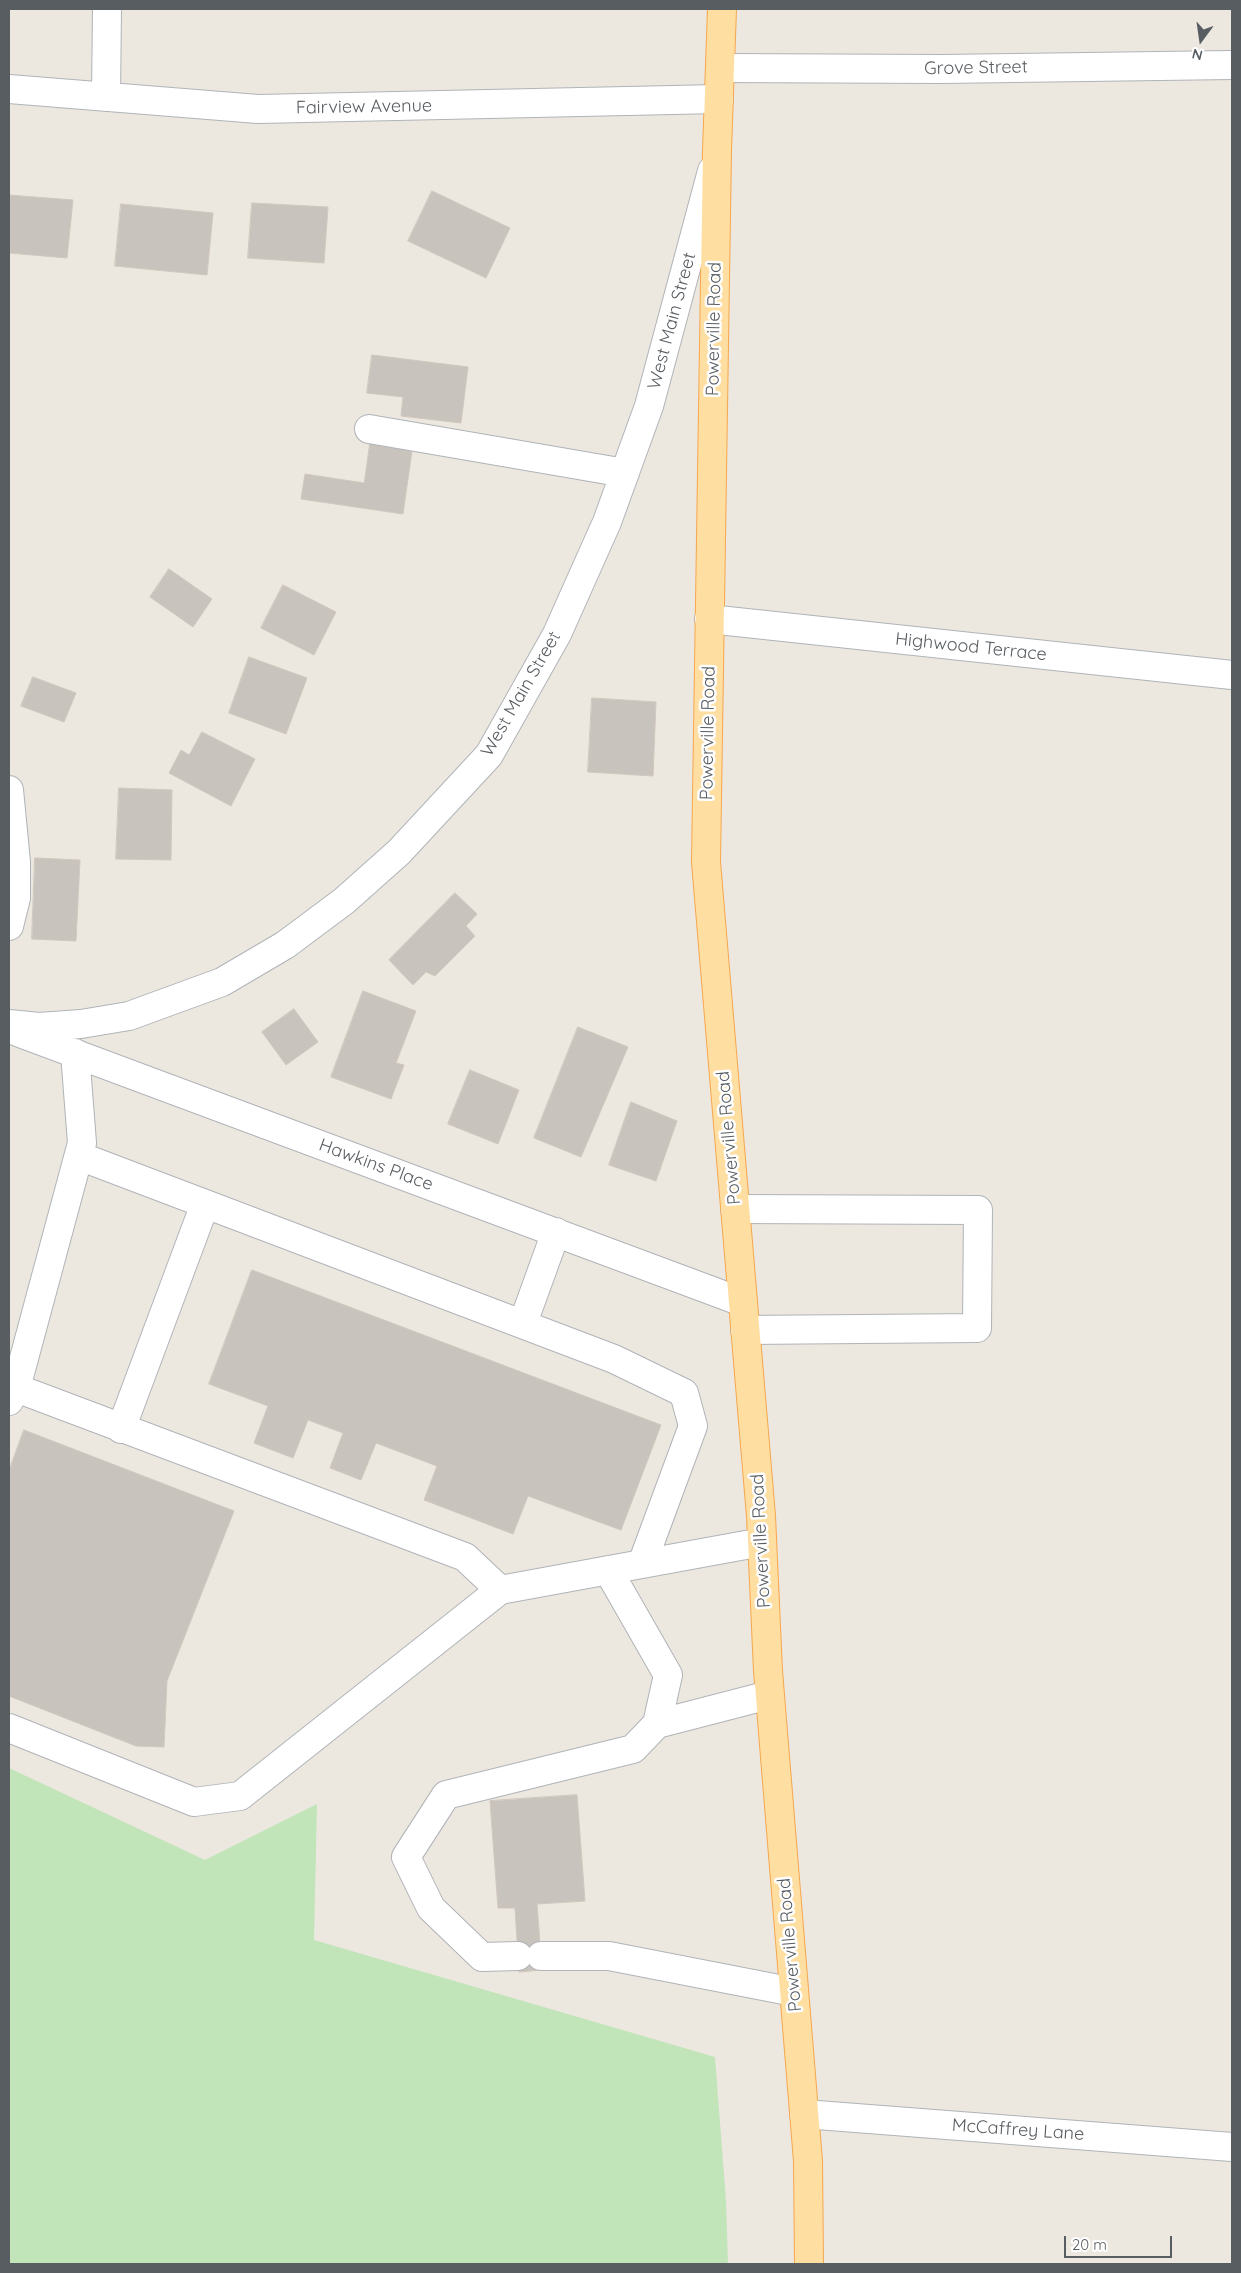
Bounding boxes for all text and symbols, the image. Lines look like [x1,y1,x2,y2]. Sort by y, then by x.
north arrow [1176,15,1226,65]
text: N [1190,45,1205,65]
street label: Grove Street [924,56,1028,80]
street label: Fairview Avenue [296,95,432,119]
street label: West Main Street [643,250,701,392]
street label: Powerville Road [702,262,726,396]
street label: West Main Street [476,628,566,760]
street label: Highwood Terrace [894,628,1048,666]
street label: Powerville Road [696,666,720,800]
street label: Powerville Road [712,1070,746,1206]
street label: Hawkins Place [316,1134,436,1196]
street label: Powerville Road [747,1473,775,1609]
street label: Powerville Road [773,1877,807,2013]
street label: McCaffrey Lane [951,2115,1085,2145]
scale bar [1066,2226,1174,2258]
text: 20 m [1072,2235,1107,2254]

